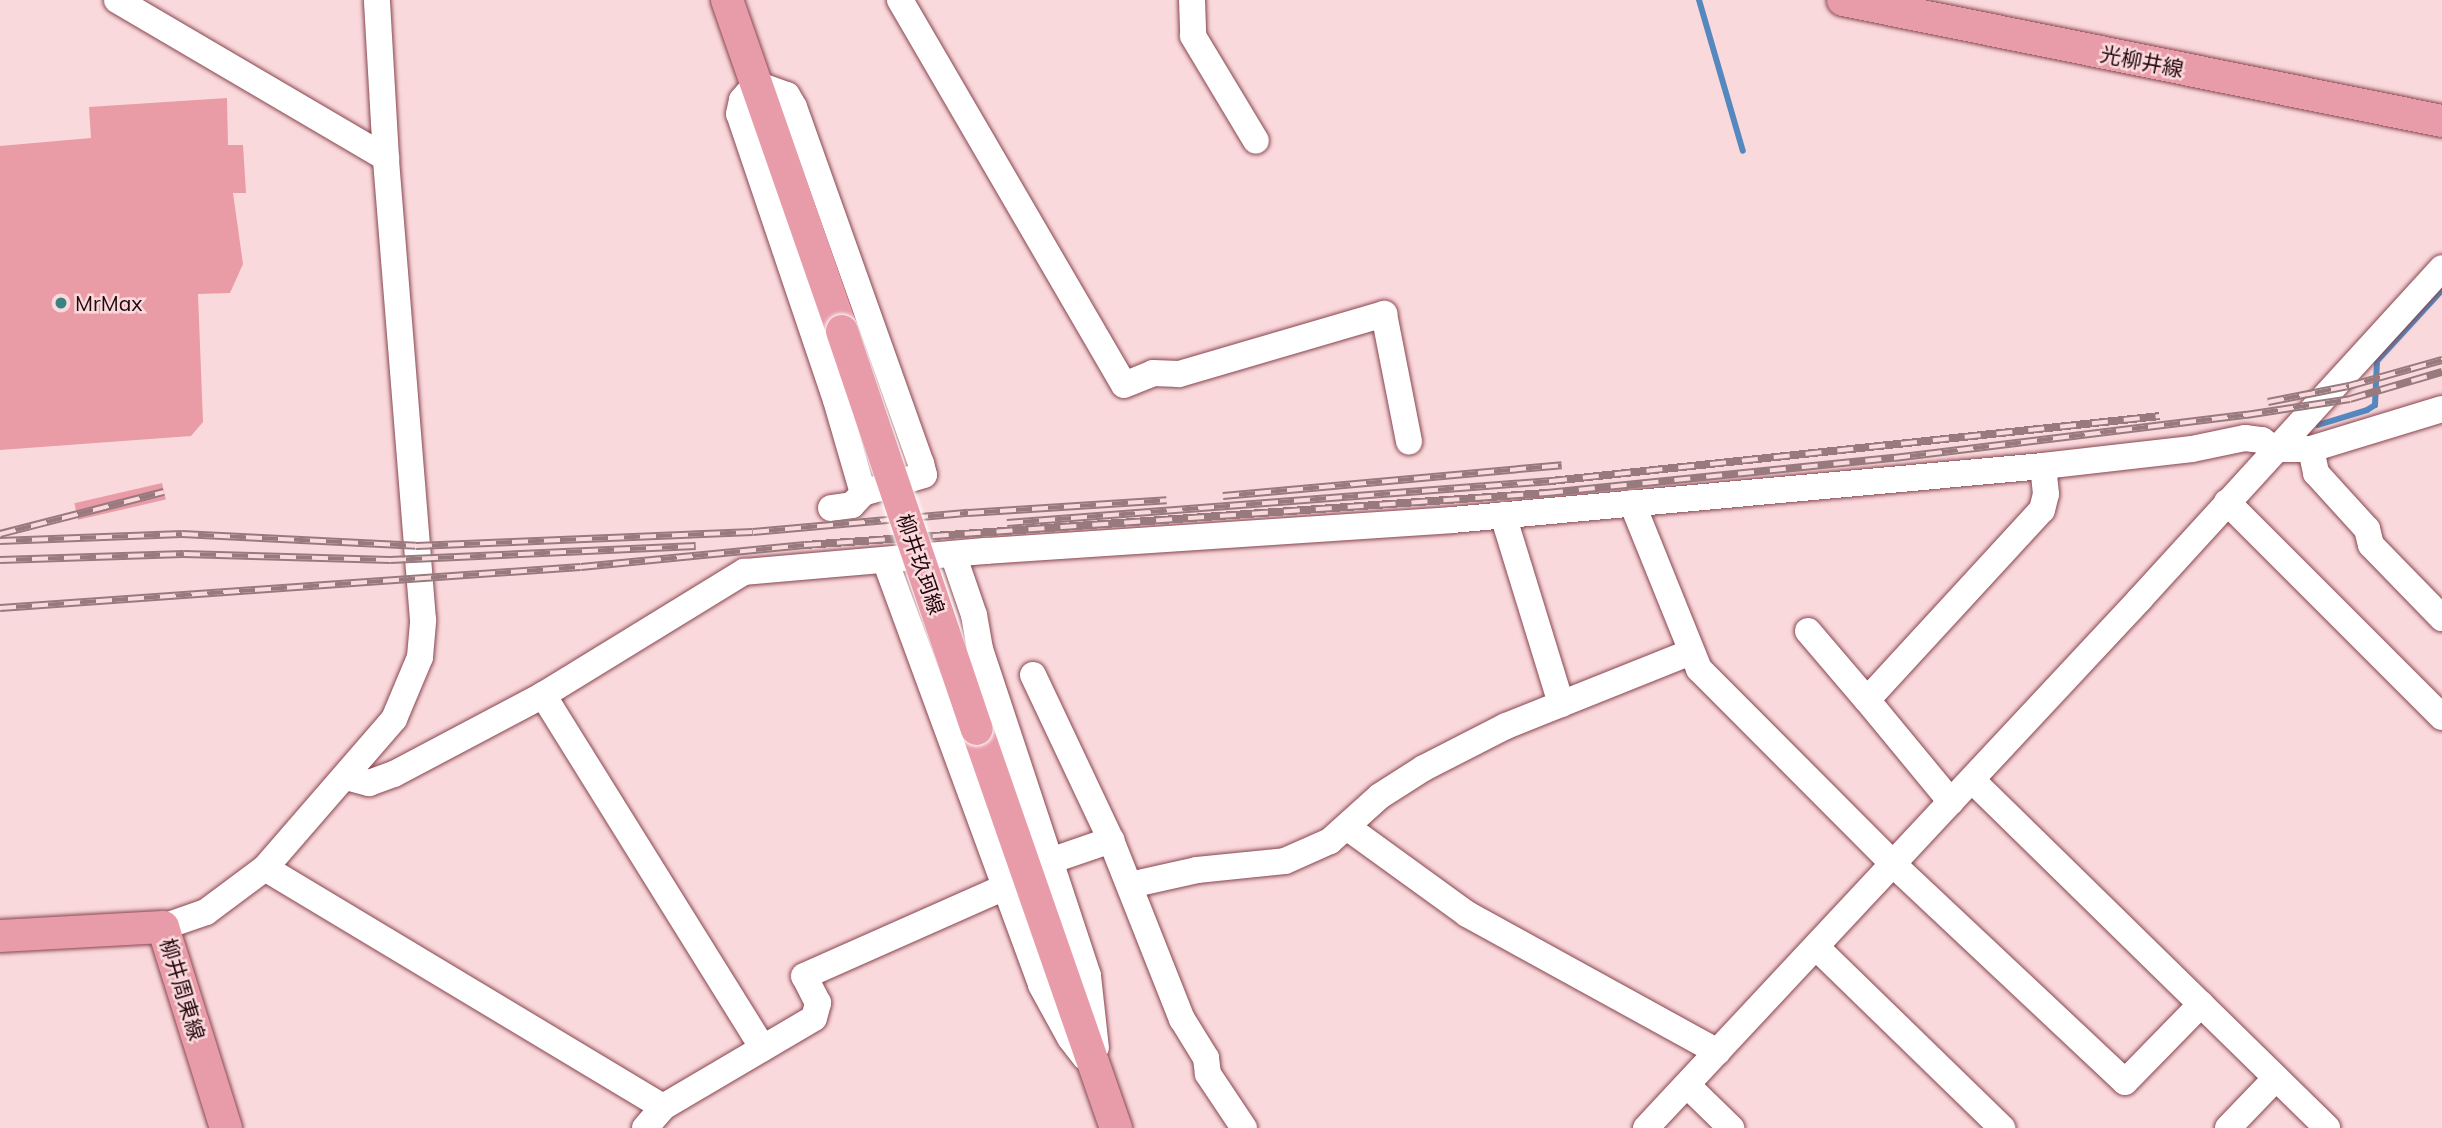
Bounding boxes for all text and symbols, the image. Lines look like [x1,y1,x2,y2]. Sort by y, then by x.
street label: 光柳井線 [2098,41,2186,81]
place label: MrMax [75,290,142,316]
marker: MrMax [53,295,69,311]
street label: 柳井玖珂線 [892,510,950,618]
street label: 柳井周東線 [156,935,210,1043]

